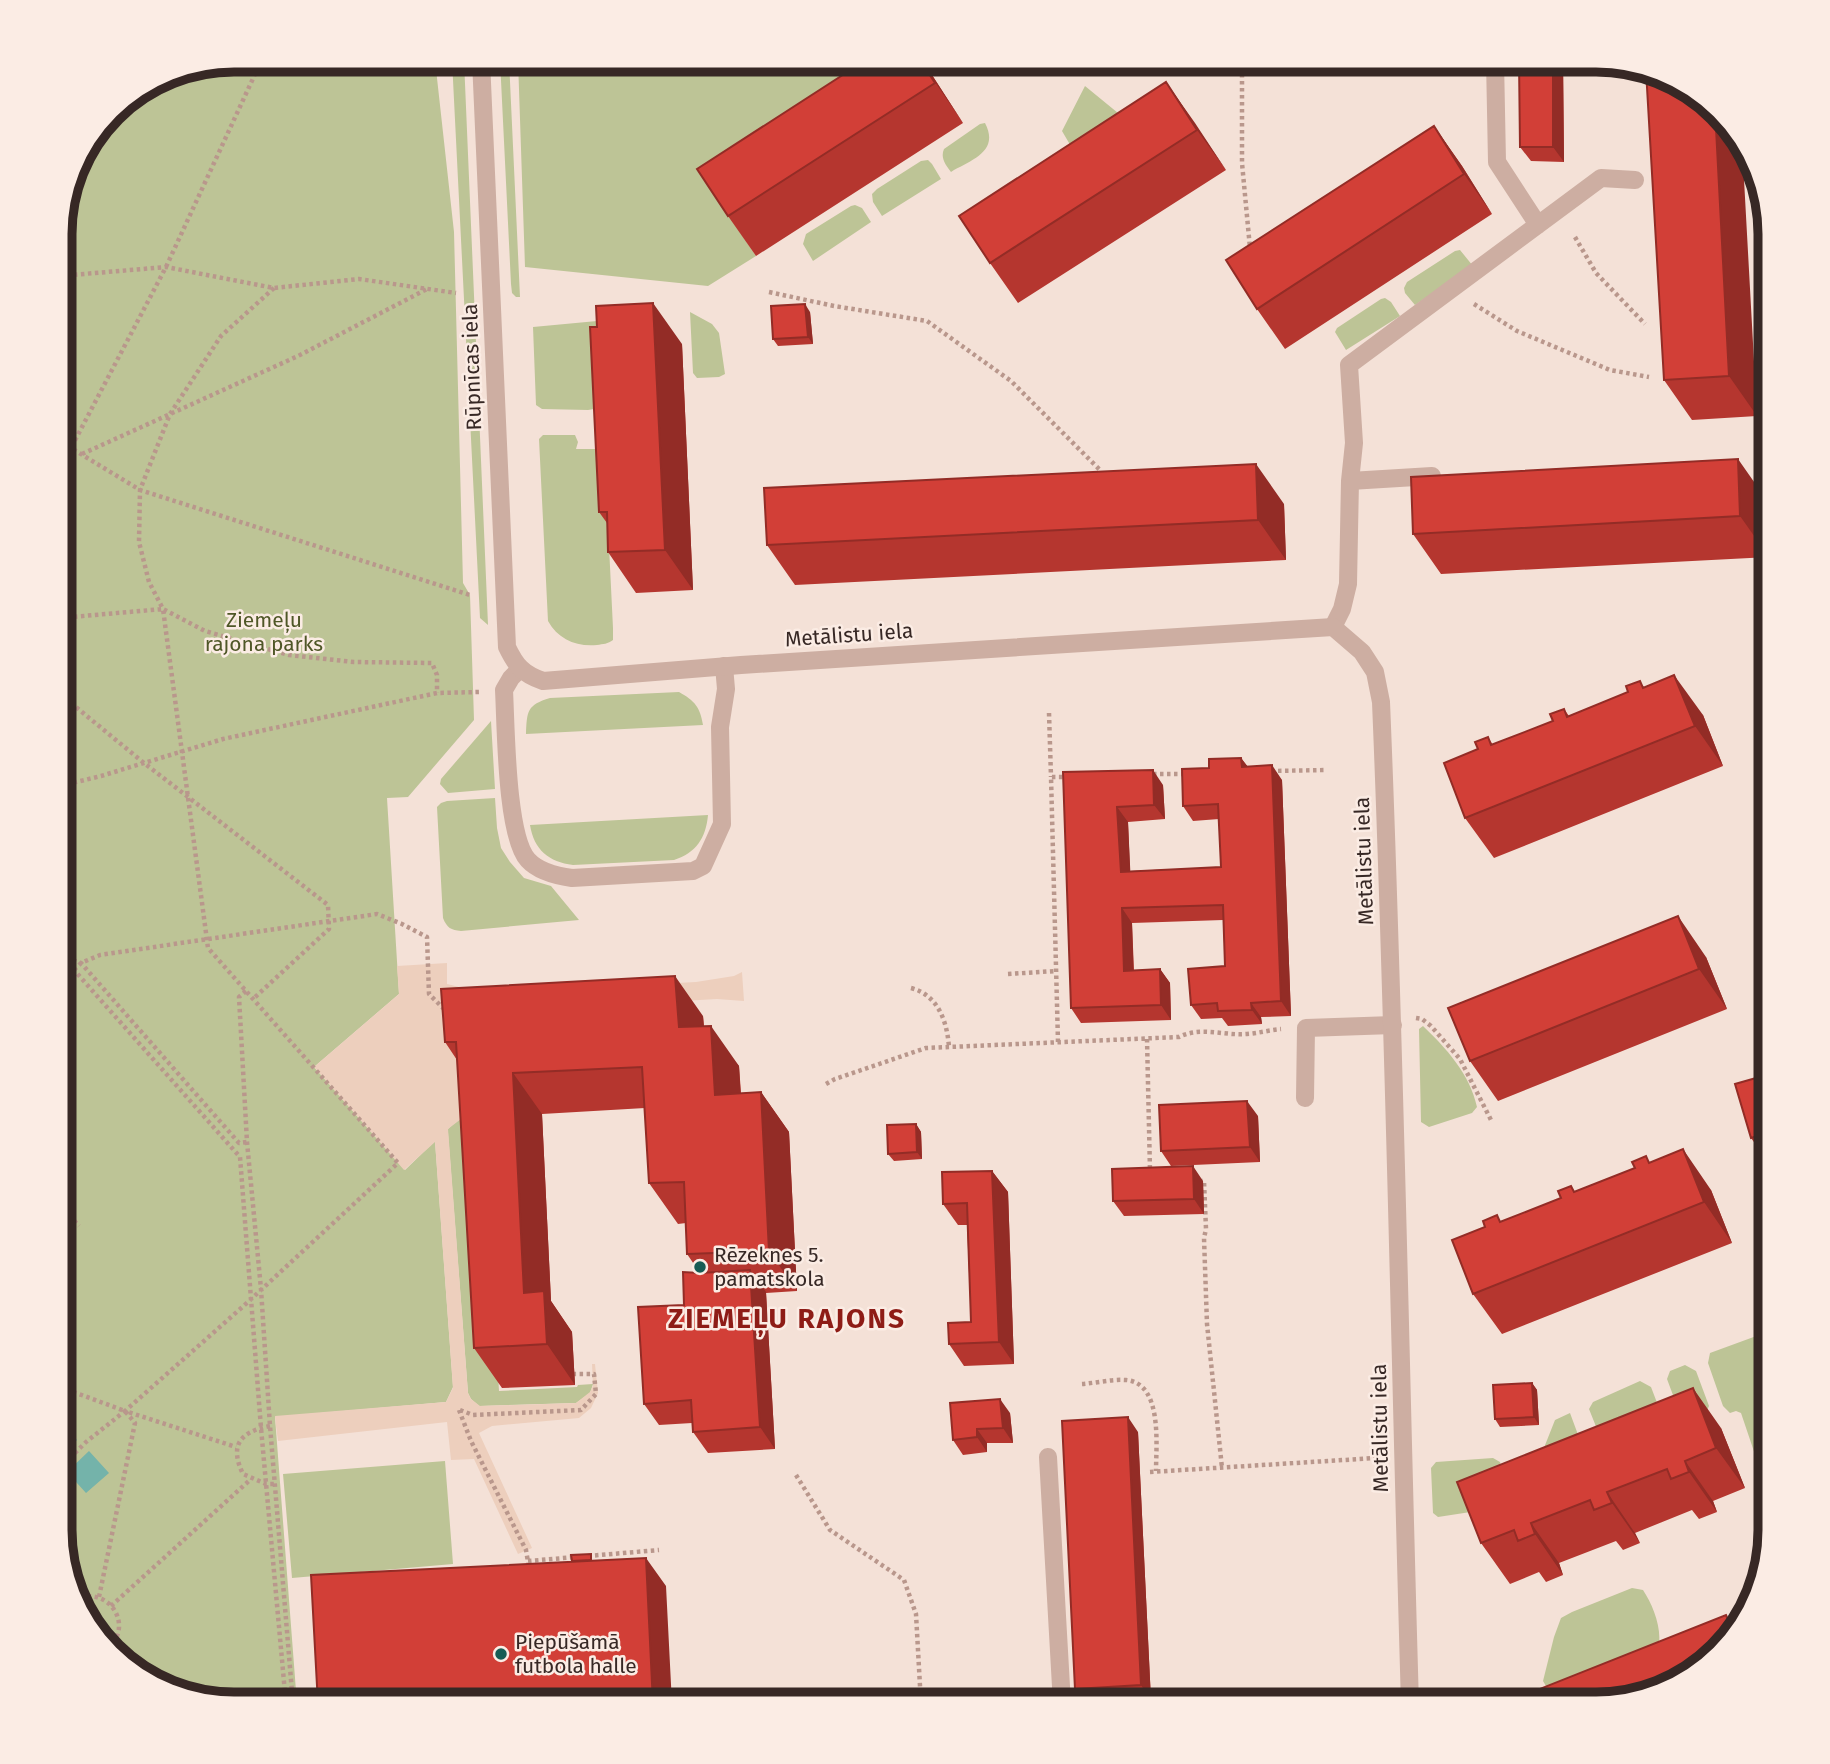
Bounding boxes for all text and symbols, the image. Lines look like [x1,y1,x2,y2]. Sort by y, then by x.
street label: Rūpnīcas iela [457,303,487,431]
park label: Ziemeļu rajona parks [205,607,323,657]
street label: Metālistu iela [784,618,914,652]
street label: Metālistu iela [1349,796,1379,926]
place label: Rēzeknes 5. pamatskola [714,1242,825,1292]
marker: Rēzeknes 5. pamatskola [692,1259,708,1275]
district label: ZIEMEĻU RAJONS [668,1302,906,1337]
street label: Metālistu iela [1366,1364,1394,1492]
place label: Piepūšamā futbola halle [515,1629,637,1679]
marker: Piepūšamā futbola halle [493,1646,509,1662]

